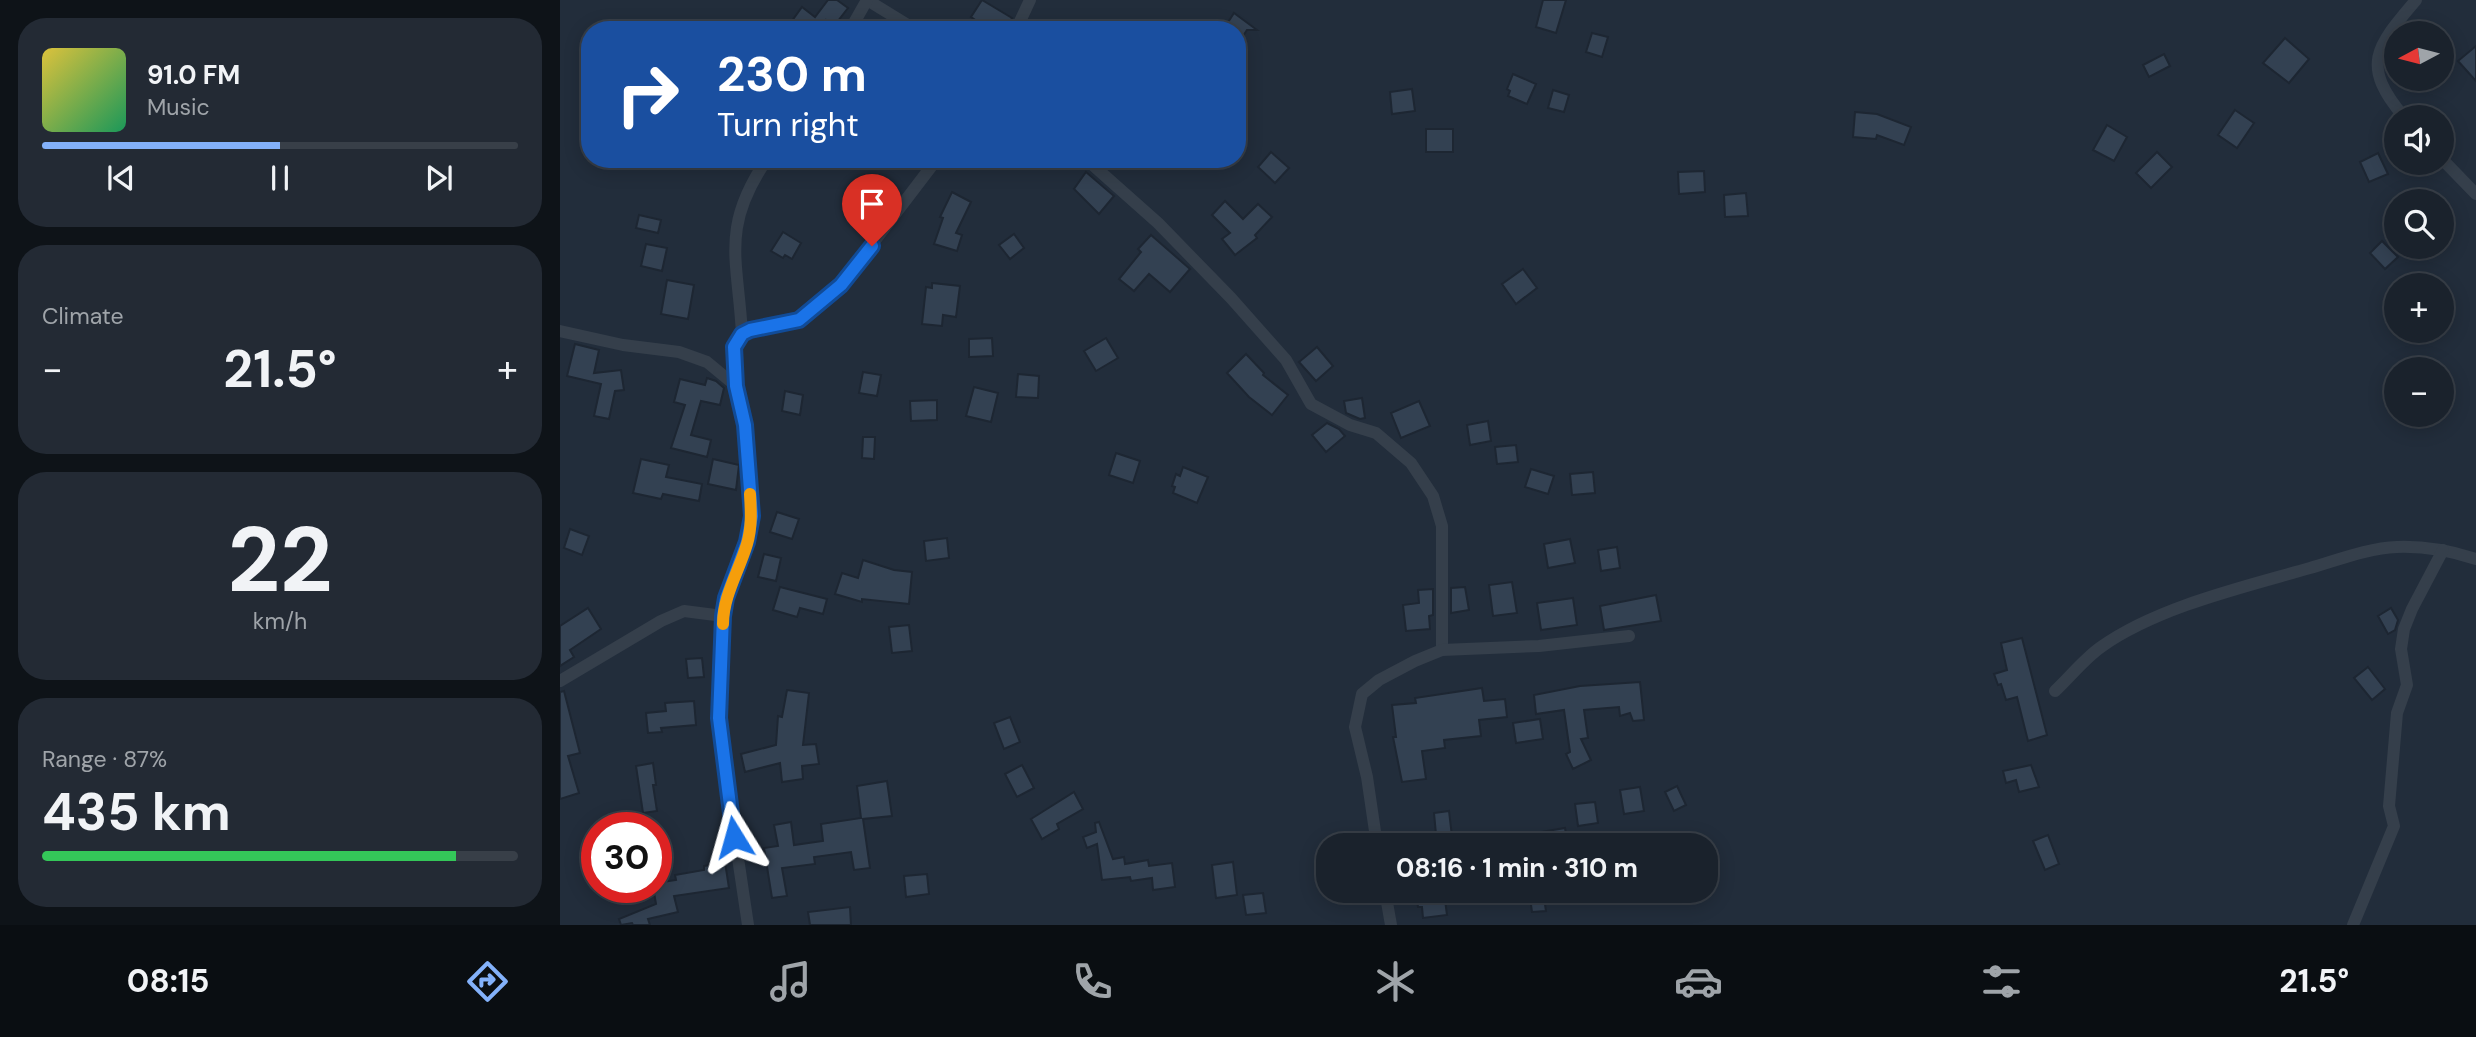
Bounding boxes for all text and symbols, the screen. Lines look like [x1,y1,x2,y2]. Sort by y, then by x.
north arrow [2384,21,2454,91]
map controls [2384,21,2454,427]
text: 230 m [717,42,867,106]
icon: right [602,49,693,140]
text: 91.0 FM [147,58,240,92]
text: Music [147,92,210,122]
text: Turn right [717,104,859,146]
button: sound [2384,105,2454,175]
icon: previous [102,159,140,197]
icon: pause [261,159,299,197]
icon: next [420,159,458,197]
pin [842,174,902,246]
icon: arrive [853,185,891,223]
button: search [2384,189,2454,259]
button: + [2384,273,2454,343]
text: Climate [42,301,124,331]
text: 21.5° [223,335,337,403]
text: − [42,344,63,394]
text: + [497,344,518,394]
button: − [2384,357,2454,427]
text: 22 [227,501,333,619]
text: km/h [253,606,307,636]
text: Range · 87% [42,744,167,774]
text: 435 km [42,778,231,846]
position arrow [697,800,771,874]
speed limit sign: 30 [581,812,672,903]
text: 08:16 · 1 min · 310 m [1396,851,1638,885]
icon: directions [463,957,512,1006]
icon: music [766,957,815,1006]
icon: phone [1068,957,1117,1006]
icon: climate [1371,957,1420,1006]
icon: car [1674,957,1723,1006]
icon: filters [1977,957,2026,1006]
text: 08:15 [127,960,209,1002]
text: 21.5° [2279,960,2349,1002]

